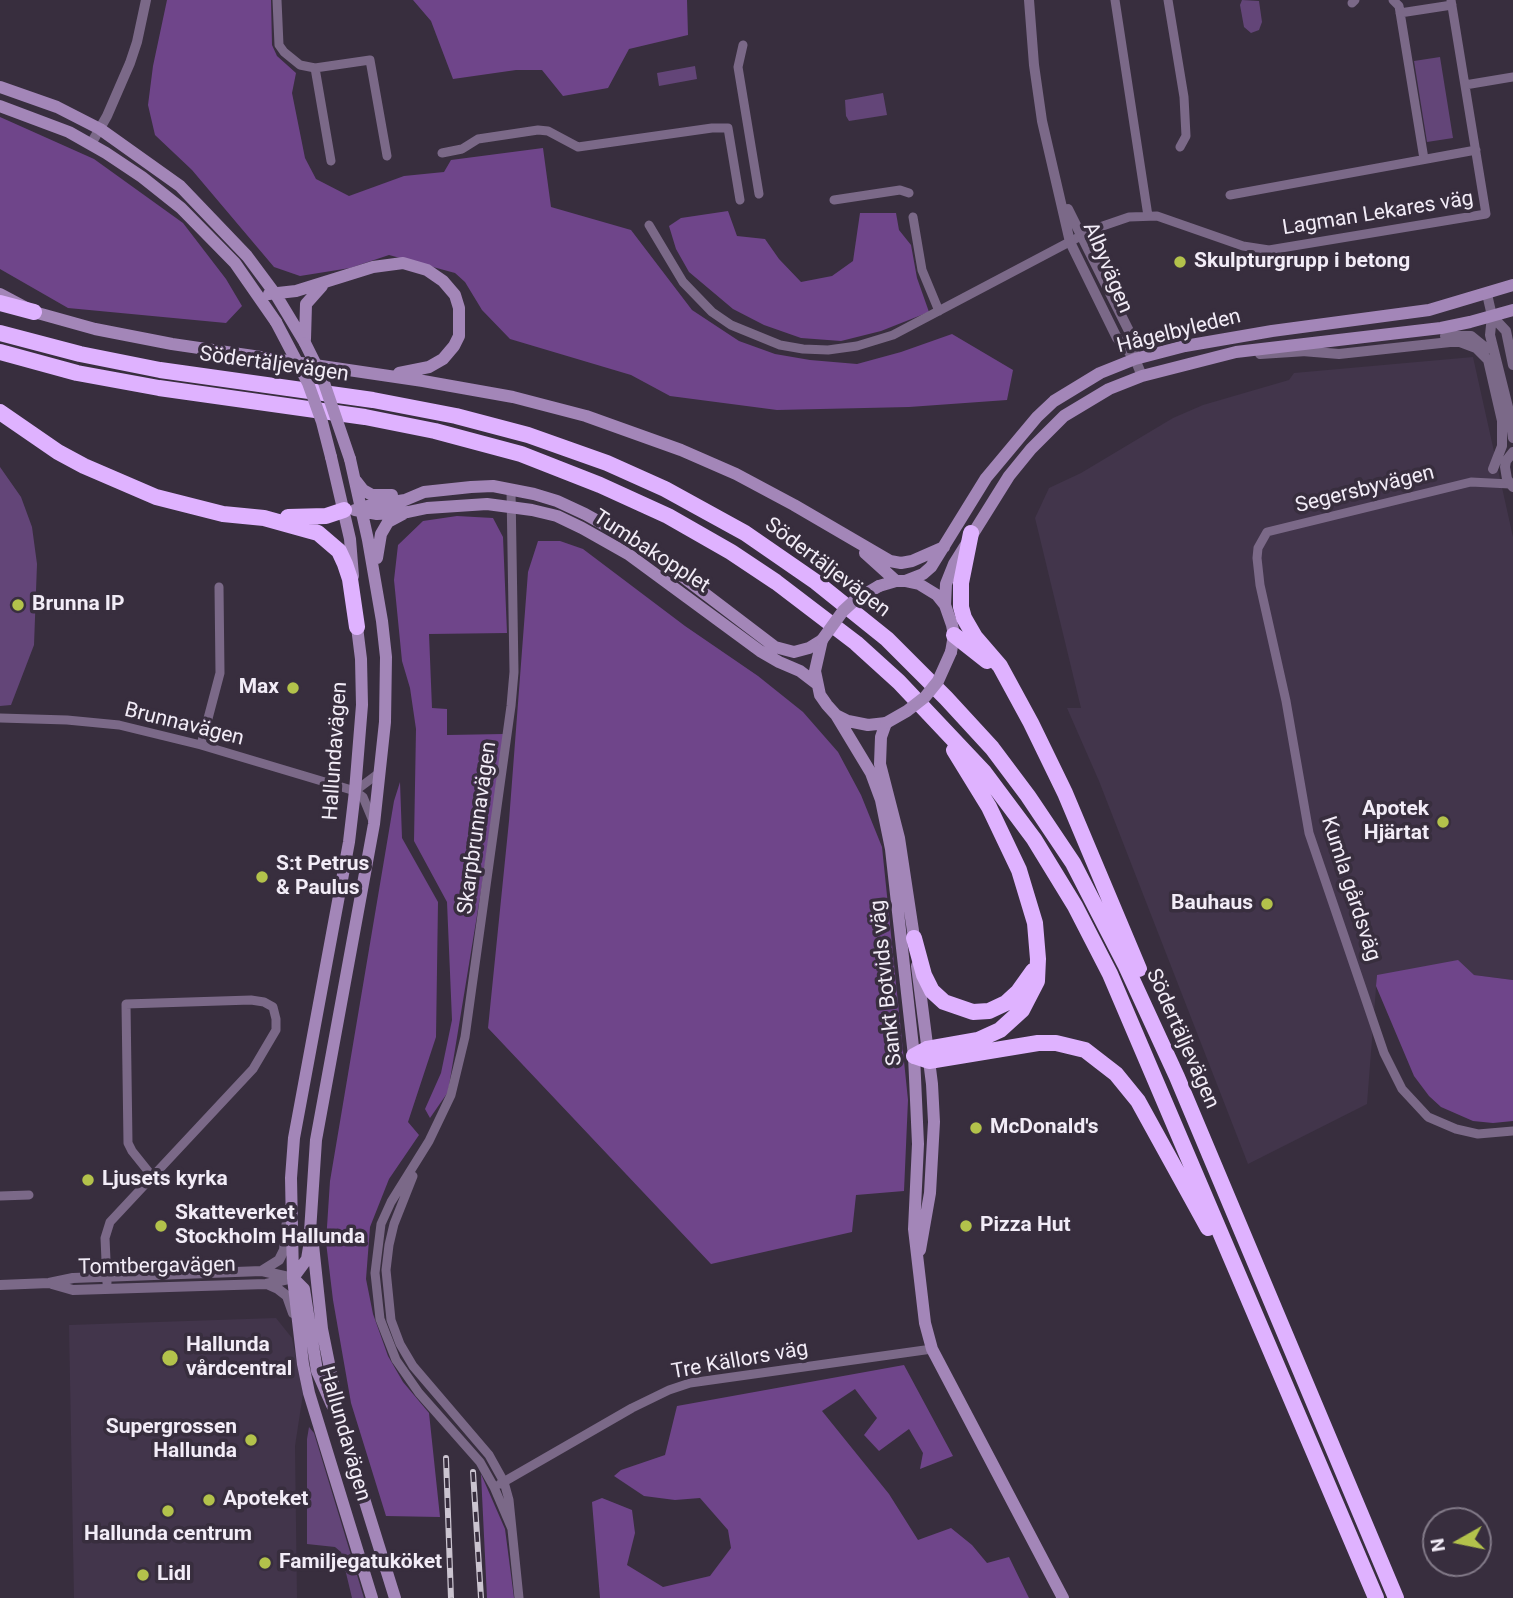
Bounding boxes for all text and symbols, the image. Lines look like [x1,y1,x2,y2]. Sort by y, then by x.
street label: Lagman Lekares väg [1281,186,1475,242]
street label: Albyvägen [1077,219,1137,317]
place label: Skulpturgrupp i betong [1194,249,1410,275]
marker: Skulpturgrupp i betong [1172,254,1188,270]
street label: Hågelbyleden [1114,304,1244,360]
street label: Södertäljevägen [198,342,350,388]
street label: Segersbyvägen [1293,461,1437,519]
street label: Tumbakopplet [588,505,714,599]
street label: Södertäljevägen [759,513,895,623]
place label: Brunna IP [32,592,125,618]
marker: Brunna IP [10,597,26,613]
place label: Max [239,675,279,701]
marker: Max [285,680,301,696]
street label: Hallundavägen [319,681,353,821]
street label: Brunnavägen [122,698,246,752]
street label: Skarpbrunnavägen [453,740,503,916]
place label: Apotek Hjärtat [1362,797,1429,847]
street label: Kumla gårdsväg [1315,813,1385,965]
marker: Apotek Hjärtat [1435,814,1451,830]
place label: S:t Petrus & Paulus [276,852,369,902]
marker: S:t Petrus & Paulus [254,869,270,885]
place label: Bauhaus [1171,891,1253,917]
marker: Bauhaus [1259,896,1275,912]
street label: Sankt Botvids väg [866,899,908,1067]
street label: Södertäljevägen [1140,965,1224,1113]
place label: McDonald's [990,1115,1098,1141]
marker: McDonald's [968,1120,984,1136]
place label: Ljusets kyrka [102,1167,228,1193]
marker: Ljusets kyrka [80,1172,96,1188]
place label: Skatteverket Stockholm Hallunda [175,1201,365,1251]
place label: Pizza Hut [980,1213,1071,1239]
marker: Skatteverket Stockholm Hallunda [153,1218,169,1234]
marker: Pizza Hut [958,1218,974,1234]
street label: Tomtbergavägen [78,1253,236,1281]
place label: Hallunda vårdcentral [186,1333,292,1383]
street label: Tre Källors väg [670,1337,810,1385]
marker: Hallunda vårdcentral [160,1348,180,1368]
street label: Hallundavägen [313,1364,375,1504]
place label: Supergrossen Hallunda [106,1415,237,1465]
marker: Supergrossen Hallunda [243,1432,259,1448]
place label: Apoteket [223,1487,308,1513]
marker: Apoteket [201,1492,217,1508]
marker: Hallunda centrum [160,1503,176,1519]
north arrow [1422,1507,1492,1577]
place label: Hallunda centrum [84,1522,252,1548]
text: N [1425,1537,1450,1553]
place label: Familjegatuköket [279,1550,442,1576]
marker: Familjegatuköket [257,1555,273,1571]
place label: Lidl [157,1562,191,1588]
marker: Lidl [135,1567,151,1583]

